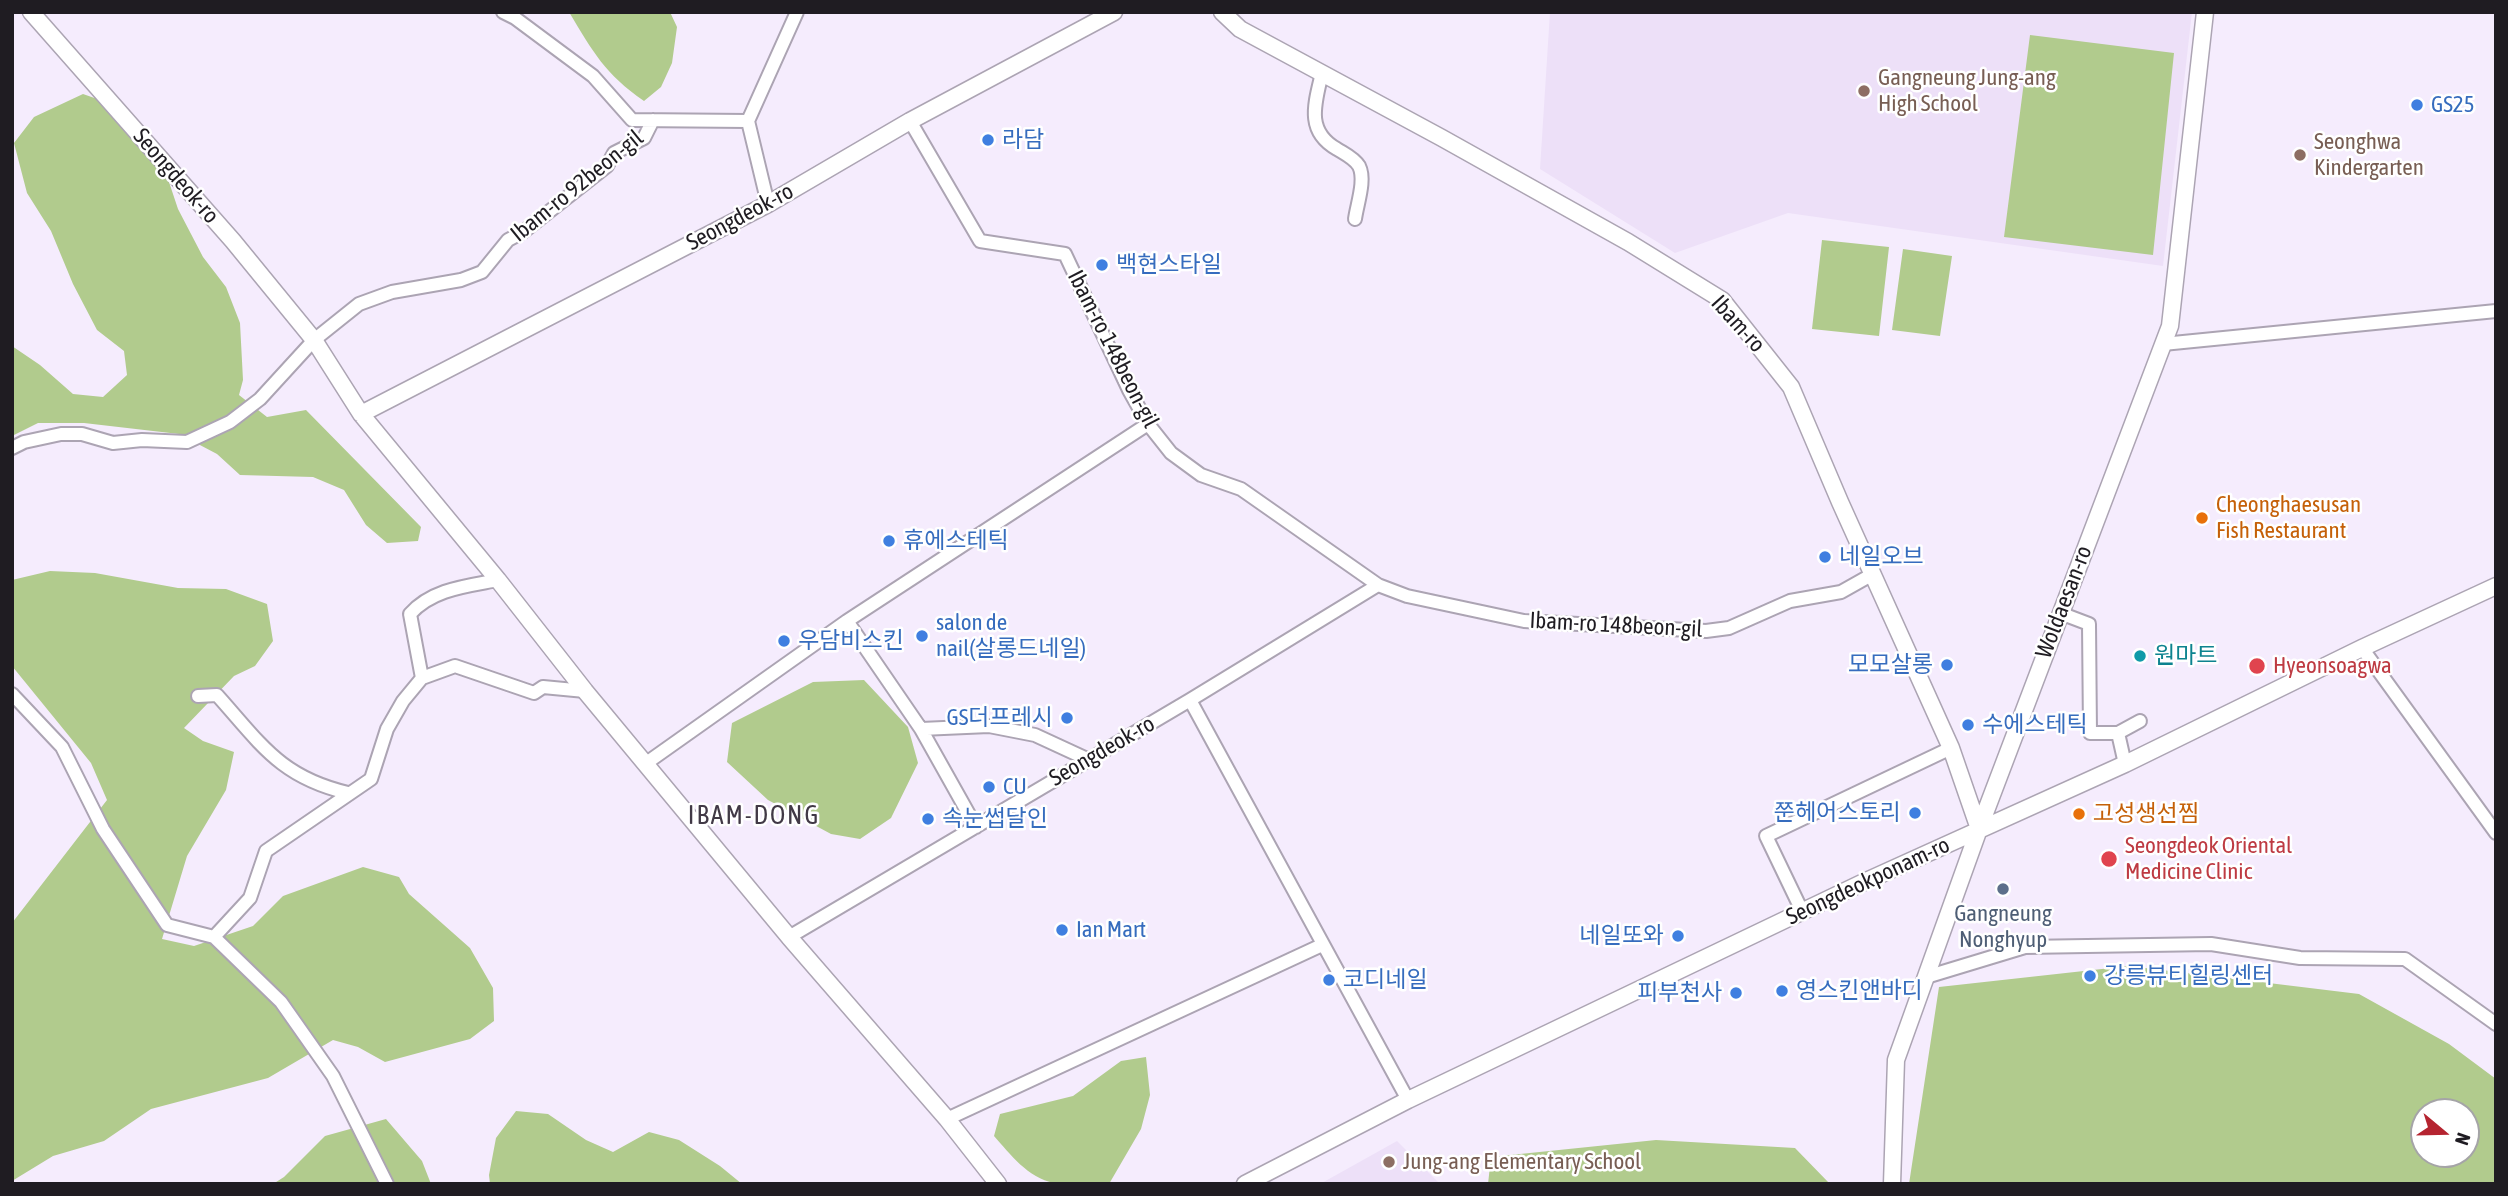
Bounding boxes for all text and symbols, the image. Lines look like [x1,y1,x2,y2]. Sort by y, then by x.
place label: Gangneung Jung-ang High School [1878,64,2056,118]
marker: Gangneung Jung-ang High School [1856,83,1872,99]
place label: GS25 [2431,91,2474,119]
marker: GS25 [2409,97,2425,113]
street label: Seongdeok-ro [127,123,225,229]
street label: Ibam-ro 92beon-gil [505,124,649,248]
place label: 라담 [1002,126,1044,154]
place label: Seonghwa Kindergarten [2314,128,2424,182]
marker: 라담 [980,132,996,148]
marker: Seonghwa Kindergarten [2292,147,2308,163]
street label: Seongdeok-ro [682,177,798,257]
place label: 백현스타일 [1116,251,1222,279]
marker: 백현스타일 [1094,257,1110,273]
street label: Ibam-ro 148beon-gil [1061,266,1165,432]
street label: Ibam-ro [1705,290,1771,358]
place label: Cheonghaesusan Fish Restaurant [2216,491,2361,545]
marker: Cheonghaesusan Fish Restaurant [2194,510,2210,526]
place label: 휴에스테틱 [903,527,1009,555]
marker: 휴에스테틱 [881,533,897,549]
street label: Woldaesan-ro [2030,542,2098,662]
place label: 네일오브 [1839,543,1924,571]
marker: 네일오브 [1817,549,1833,565]
street label: Ibam-ro 148beon-gil [1529,607,1703,643]
place label: salon de nail(살롱드네일) [936,609,1086,663]
place label: 우담비스킨 [798,627,904,655]
marker: salon de nail(살롱드네일) [914,628,930,644]
marker: 우담비스킨 [776,633,792,649]
place label: 원마트 [2154,642,2217,670]
marker: 원마트 [2132,648,2148,664]
place label: 모모살롱 [1848,651,1933,679]
place label: Hyeonsoagwa [2273,652,2392,680]
marker: Hyeonsoagwa [2247,656,2267,676]
marker: 모모살롱 [1939,657,1955,673]
place label: GS더프레시 [947,704,1053,732]
street label: Seongdeok-ro [1044,710,1160,792]
marker: GS더프레시 [1059,710,1075,726]
place label: 수에스테틱 [1982,711,2088,739]
marker: 수에스테틱 [1960,717,1976,733]
place label: CU [1003,773,1027,801]
marker: CU [981,779,997,795]
place label: 쭌헤어스토리 [1774,799,1901,827]
district label: IBAM-DONG [689,800,819,832]
place label: 고성생선찜 [2093,800,2199,828]
place label: 속눈썹달인 [942,805,1048,833]
marker: 쭌헤어스토리 [1907,805,1923,821]
marker: 고성생선찜 [2071,806,2087,822]
marker: 속눈썹달인 [920,811,936,827]
street label: Seongdeokponam-ro [1782,831,1954,931]
place label: Seongdeok Oriental Medicine Clinic [2125,832,2292,886]
marker: Seongdeok Oriental Medicine Clinic [2099,849,2119,869]
marker: Gangneung Nonghyup [1995,881,2011,897]
place label: Gangneung Nonghyup [1954,900,2052,954]
place label: Ian Mart [1076,916,1146,944]
marker: Ian Mart [1054,922,1070,938]
place label: 네일또와 [1579,922,1664,950]
marker: 네일또와 [1670,928,1686,944]
place label: 강릉뷰티힐링센터 [2104,962,2273,990]
place label: 코디네일 [1343,966,1428,994]
marker: 강릉뷰티힐링센터 [2082,968,2098,984]
marker: 코디네일 [1321,972,1337,988]
place label: 영스킨앤바디 [1796,977,1923,1005]
place label: 피부천사 [1637,979,1722,1007]
marker: 영스킨앤바디 [1774,983,1790,999]
marker: 피부천사 [1728,985,1744,1001]
north arrow [2410,1098,2480,1168]
text: N [2451,1130,2475,1148]
place label: Jung-ang Elementary School [1403,1148,1641,1176]
marker: Jung-ang Elementary School [1381,1154,1397,1170]

